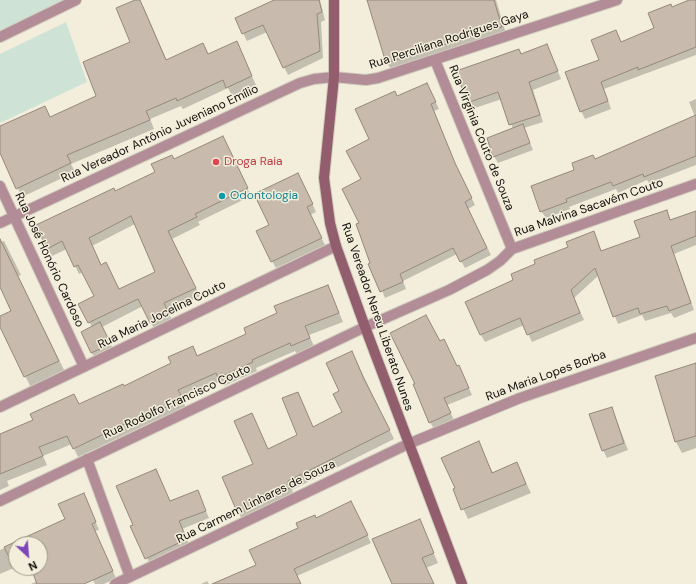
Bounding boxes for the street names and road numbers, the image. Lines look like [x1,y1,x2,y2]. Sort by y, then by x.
street label: Rua Perciliana Rodrigues Gaya [368,7,530,73]
street label: Rua Virgínia Couto de Souza [445,63,517,213]
street label: Rua Vereador Antônio Juveniano Emílio [59,82,261,186]
street label: Rua Malvina Sacavém Couto [513,176,665,240]
street label: Rua José Honório Cardoso [11,190,87,330]
street label: Rua Vereador Nereu Liberato Nunes [338,221,416,413]
street label: Rua Maria Jocelina Couto [96,278,228,352]
street label: Rua Maria Lopes Borba [484,348,608,404]
street label: Rua Rodolfo Francisco Couto [101,362,253,442]
street label: Rua Carmem Linhares de Souza [174,457,338,547]

